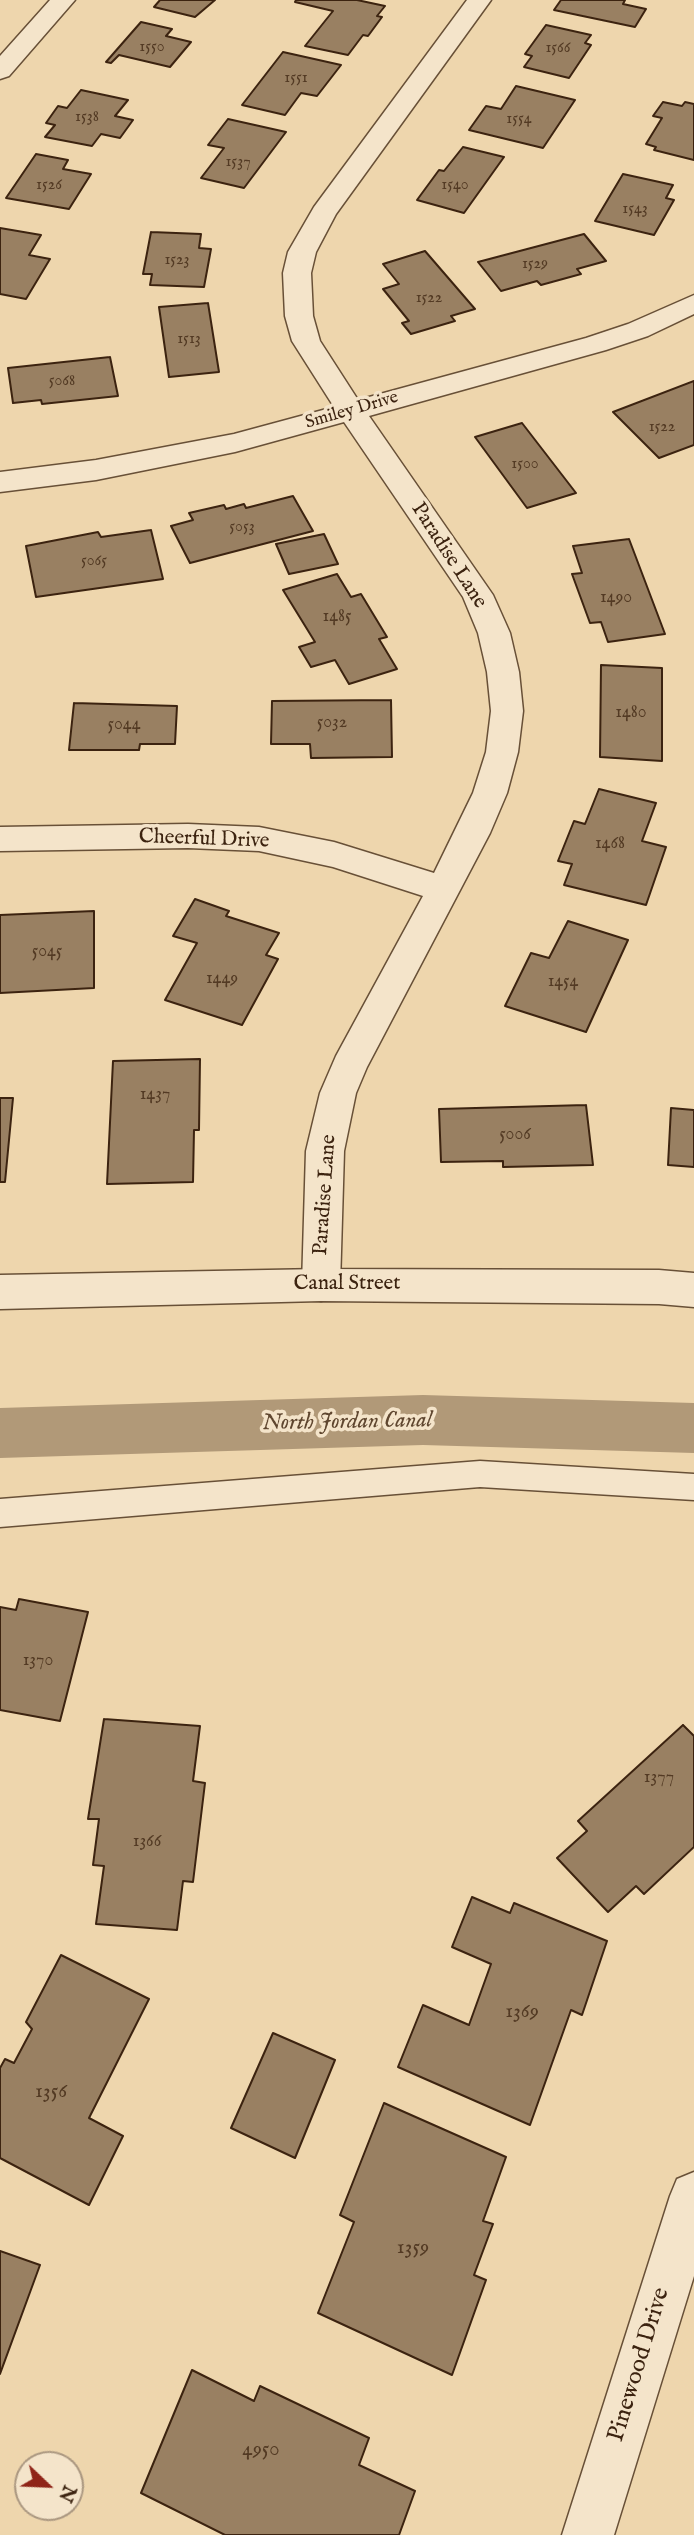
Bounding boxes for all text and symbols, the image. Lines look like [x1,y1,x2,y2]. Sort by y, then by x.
house number: 1550 [139,38,165,58]
house number: 1566 [545,39,571,59]
house number: 1551 [284,69,308,89]
house number: 1538 [75,108,99,128]
house number: 1554 [506,110,532,130]
house number: 1537 [225,153,251,173]
house number: 1526 [36,176,62,196]
house number: 1540 [441,176,469,196]
house number: 1543 [622,200,648,220]
house number: 1523 [164,251,190,271]
house number: 1529 [522,255,548,275]
house number: 1522 [416,289,442,309]
house number: 1513 [177,330,201,350]
house number: 5068 [49,372,75,392]
street label: Smiley Drive [303,387,401,435]
house number: 1522 [649,418,675,438]
house number: 1500 [511,455,539,475]
street label: Paradise Lane [404,498,492,614]
house number: 5053 [229,518,255,538]
house number: 5065 [81,552,107,572]
house number: 1490 [600,587,632,609]
house number: 1485 [322,606,352,628]
house number: 1480 [615,702,647,724]
house number: 5032 [317,712,347,734]
house number: 5044 [108,714,140,736]
street label: Cheerful Drive [138,825,270,855]
house number: 1468 [595,833,625,855]
house number: 5045 [32,941,62,963]
house number: 1449 [206,968,238,990]
house number: 1454 [548,971,578,993]
house number: 1437 [140,1084,170,1106]
house number: 5006 [499,1124,531,1146]
street label: Paradise Lane [309,1134,343,1256]
street label: Canal Street [294,1272,400,1298]
water label: North Jordan Canal [262,1408,432,1438]
house number: 1370 [23,1650,53,1672]
house number: 1377 [644,1767,674,1789]
house number: 1366 [133,1831,161,1853]
house number: 1369 [505,2000,539,2026]
house number: 1356 [35,2080,67,2106]
house number: 1359 [397,2236,429,2262]
street label: Pinewood Drive [603,2285,677,2445]
house number: 4950 [242,2438,280,2464]
north arrow [14,2451,84,2521]
text: N [52,2481,81,2506]

